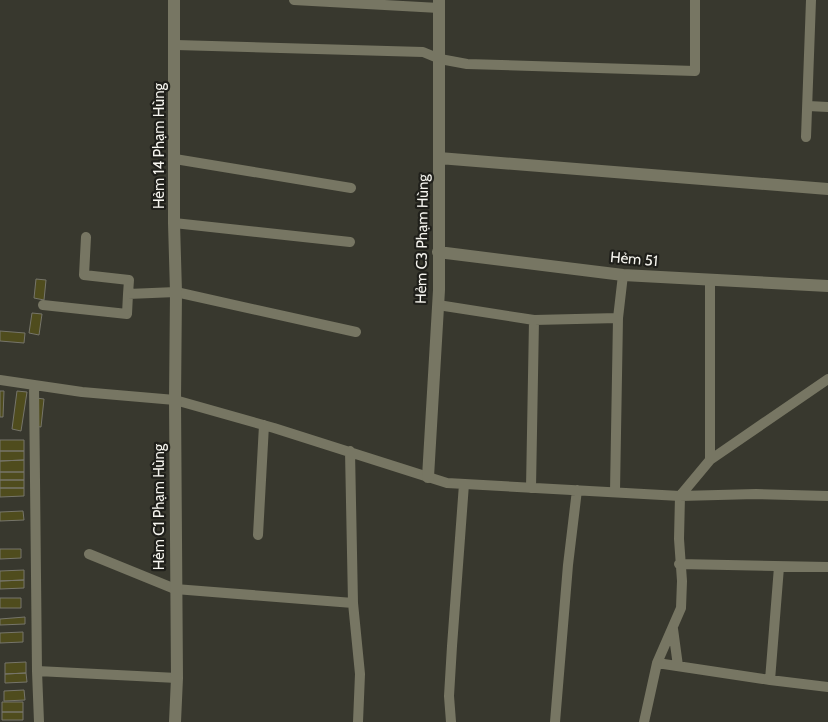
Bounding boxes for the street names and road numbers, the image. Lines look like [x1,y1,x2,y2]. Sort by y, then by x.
street label: Hẻm 14 Phạm Hùng [150,82,168,209]
street label: Hẻm C3 Phạm Hùng [412,173,432,304]
street label: Hẻm 51 [610,248,658,270]
street label: Hẻm C1 Phạm Hùng [150,443,168,570]

